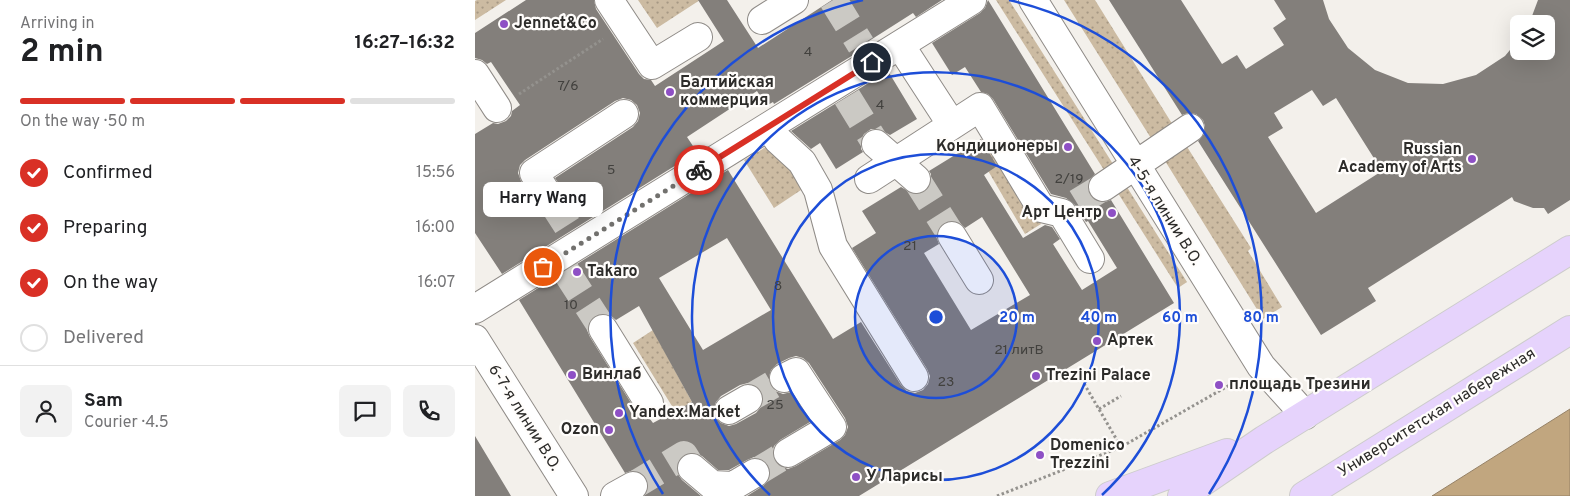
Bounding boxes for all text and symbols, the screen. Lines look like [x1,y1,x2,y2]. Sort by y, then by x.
text: Arriving in [20,14,95,34]
place label: Jennet&Co [514,14,597,34]
map controls [1510,15,1555,60]
button: layers [1510,15,1555,60]
marker: Jennet&Co [498,18,510,30]
text: 16:27–16:32 [354,31,455,55]
text: 2 min [20,33,104,73]
pin [851,41,893,83]
house number: 4 [804,44,812,61]
icon: home [858,48,886,76]
place label: Балтийская коммерция [680,73,774,111]
house number: 7/6 [558,78,579,95]
marker: Балтийская коммерция [664,86,676,98]
house number: 4 [876,97,884,114]
text: On the way · 50 m [20,112,145,132]
place label: Кондиционеры [936,137,1058,157]
place label: Russian Academy of Arts [1338,140,1462,178]
marker: Кондиционеры [1062,141,1074,153]
courier [674,145,724,195]
street label: 4-5-я линии В.О. [1122,153,1206,269]
marker: Russian Academy of Arts [1466,153,1478,165]
icon: bike [685,156,713,184]
icon: check [20,159,48,187]
text: Confirmed [63,161,153,185]
house number: 5 [607,162,615,179]
text: 15:56 [416,163,455,183]
house number: 2/19 [1054,171,1084,188]
callout: Harry Wang [483,182,603,217]
text: Harry Wang [499,189,587,209]
place label: Арт Центр [1021,203,1102,223]
marker: Арт Центр [1106,207,1118,219]
icon: check [20,214,48,242]
text: Preparing [63,216,147,240]
text: 16:00 [415,218,455,238]
house number: 21 [903,238,917,255]
pin [522,246,564,288]
icon: bag [529,253,557,281]
place label: Takaro [587,262,638,282]
marker: Takaro [571,266,583,278]
icon: check [20,269,48,297]
text: On the way [63,271,158,295]
text: 16:07 [418,273,455,293]
house number: 8 [774,278,782,295]
house number: 10 [564,297,578,314]
centre of rings [927,308,945,326]
text: 20 m [999,309,1035,328]
text: 40 m [1081,309,1117,328]
text: 60 m [1162,309,1198,328]
text: 80 m [1243,309,1279,328]
text: Delivered [63,326,144,350]
place label: Артек [1107,331,1154,351]
marker: Артек [1091,335,1103,347]
house number: 21 литВ [994,342,1044,359]
street label: Университетская набережная [1335,344,1539,482]
street label: 6-7-я линии В.О. [483,361,565,475]
place label: Винлаб [582,365,641,385]
place label: Trezini Palace [1046,366,1151,386]
marker: Винлаб [566,369,578,381]
marker: Trezini Palace [1030,370,1042,382]
house number: 23 [938,374,955,391]
place label: площадь Трезини [1229,375,1371,395]
marker: площадь Трезини [1213,379,1225,391]
button: person [20,385,72,437]
button: chat [339,385,391,437]
button: phone [403,385,455,437]
text: Sam [84,389,123,413]
house number: 25 [766,397,784,414]
place label: Yandex.Market [629,403,740,423]
marker: Yandex.Market [613,407,625,419]
text: Courier · 4.5 [84,413,169,433]
place label: Ozon [561,420,599,440]
marker: Ozon [603,424,615,436]
place label: Domenico Trezzini [1050,436,1125,474]
marker: Domenico Trezzini [1034,449,1046,461]
place label: У Ларисы [866,467,943,487]
marker: У Ларисы [850,471,862,483]

